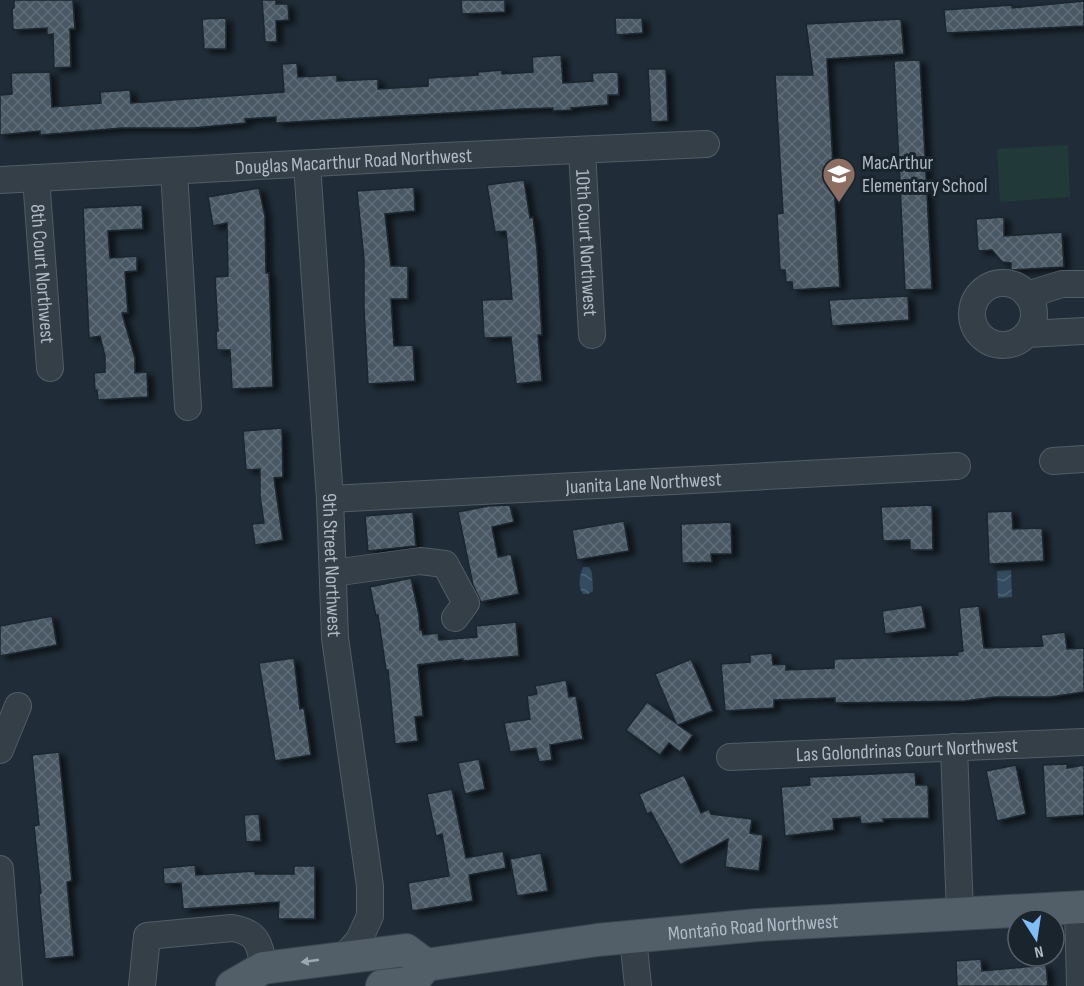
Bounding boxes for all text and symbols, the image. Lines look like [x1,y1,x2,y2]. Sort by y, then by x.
street label: Douglas Macarthur Road Northwest [234,144,473,180]
place label: MacArthur Elementary School [862,151,988,198]
school or university icon: MacArthur Elementary School [821,156,857,203]
street label: 10th Court Northwest [570,169,602,317]
street label: 8th Court Northwest [25,203,59,344]
street label: Juanita Lane Northwest [564,467,722,500]
street label: 9th Street Northwest [317,493,346,638]
street label: Las Golondrinas Court Northwest [795,734,1018,767]
north arrow [1006,908,1066,968]
street label: Montaño Road Northwest [667,910,839,946]
text: N [1033,941,1045,961]
one-way arrow [301,957,320,966]

